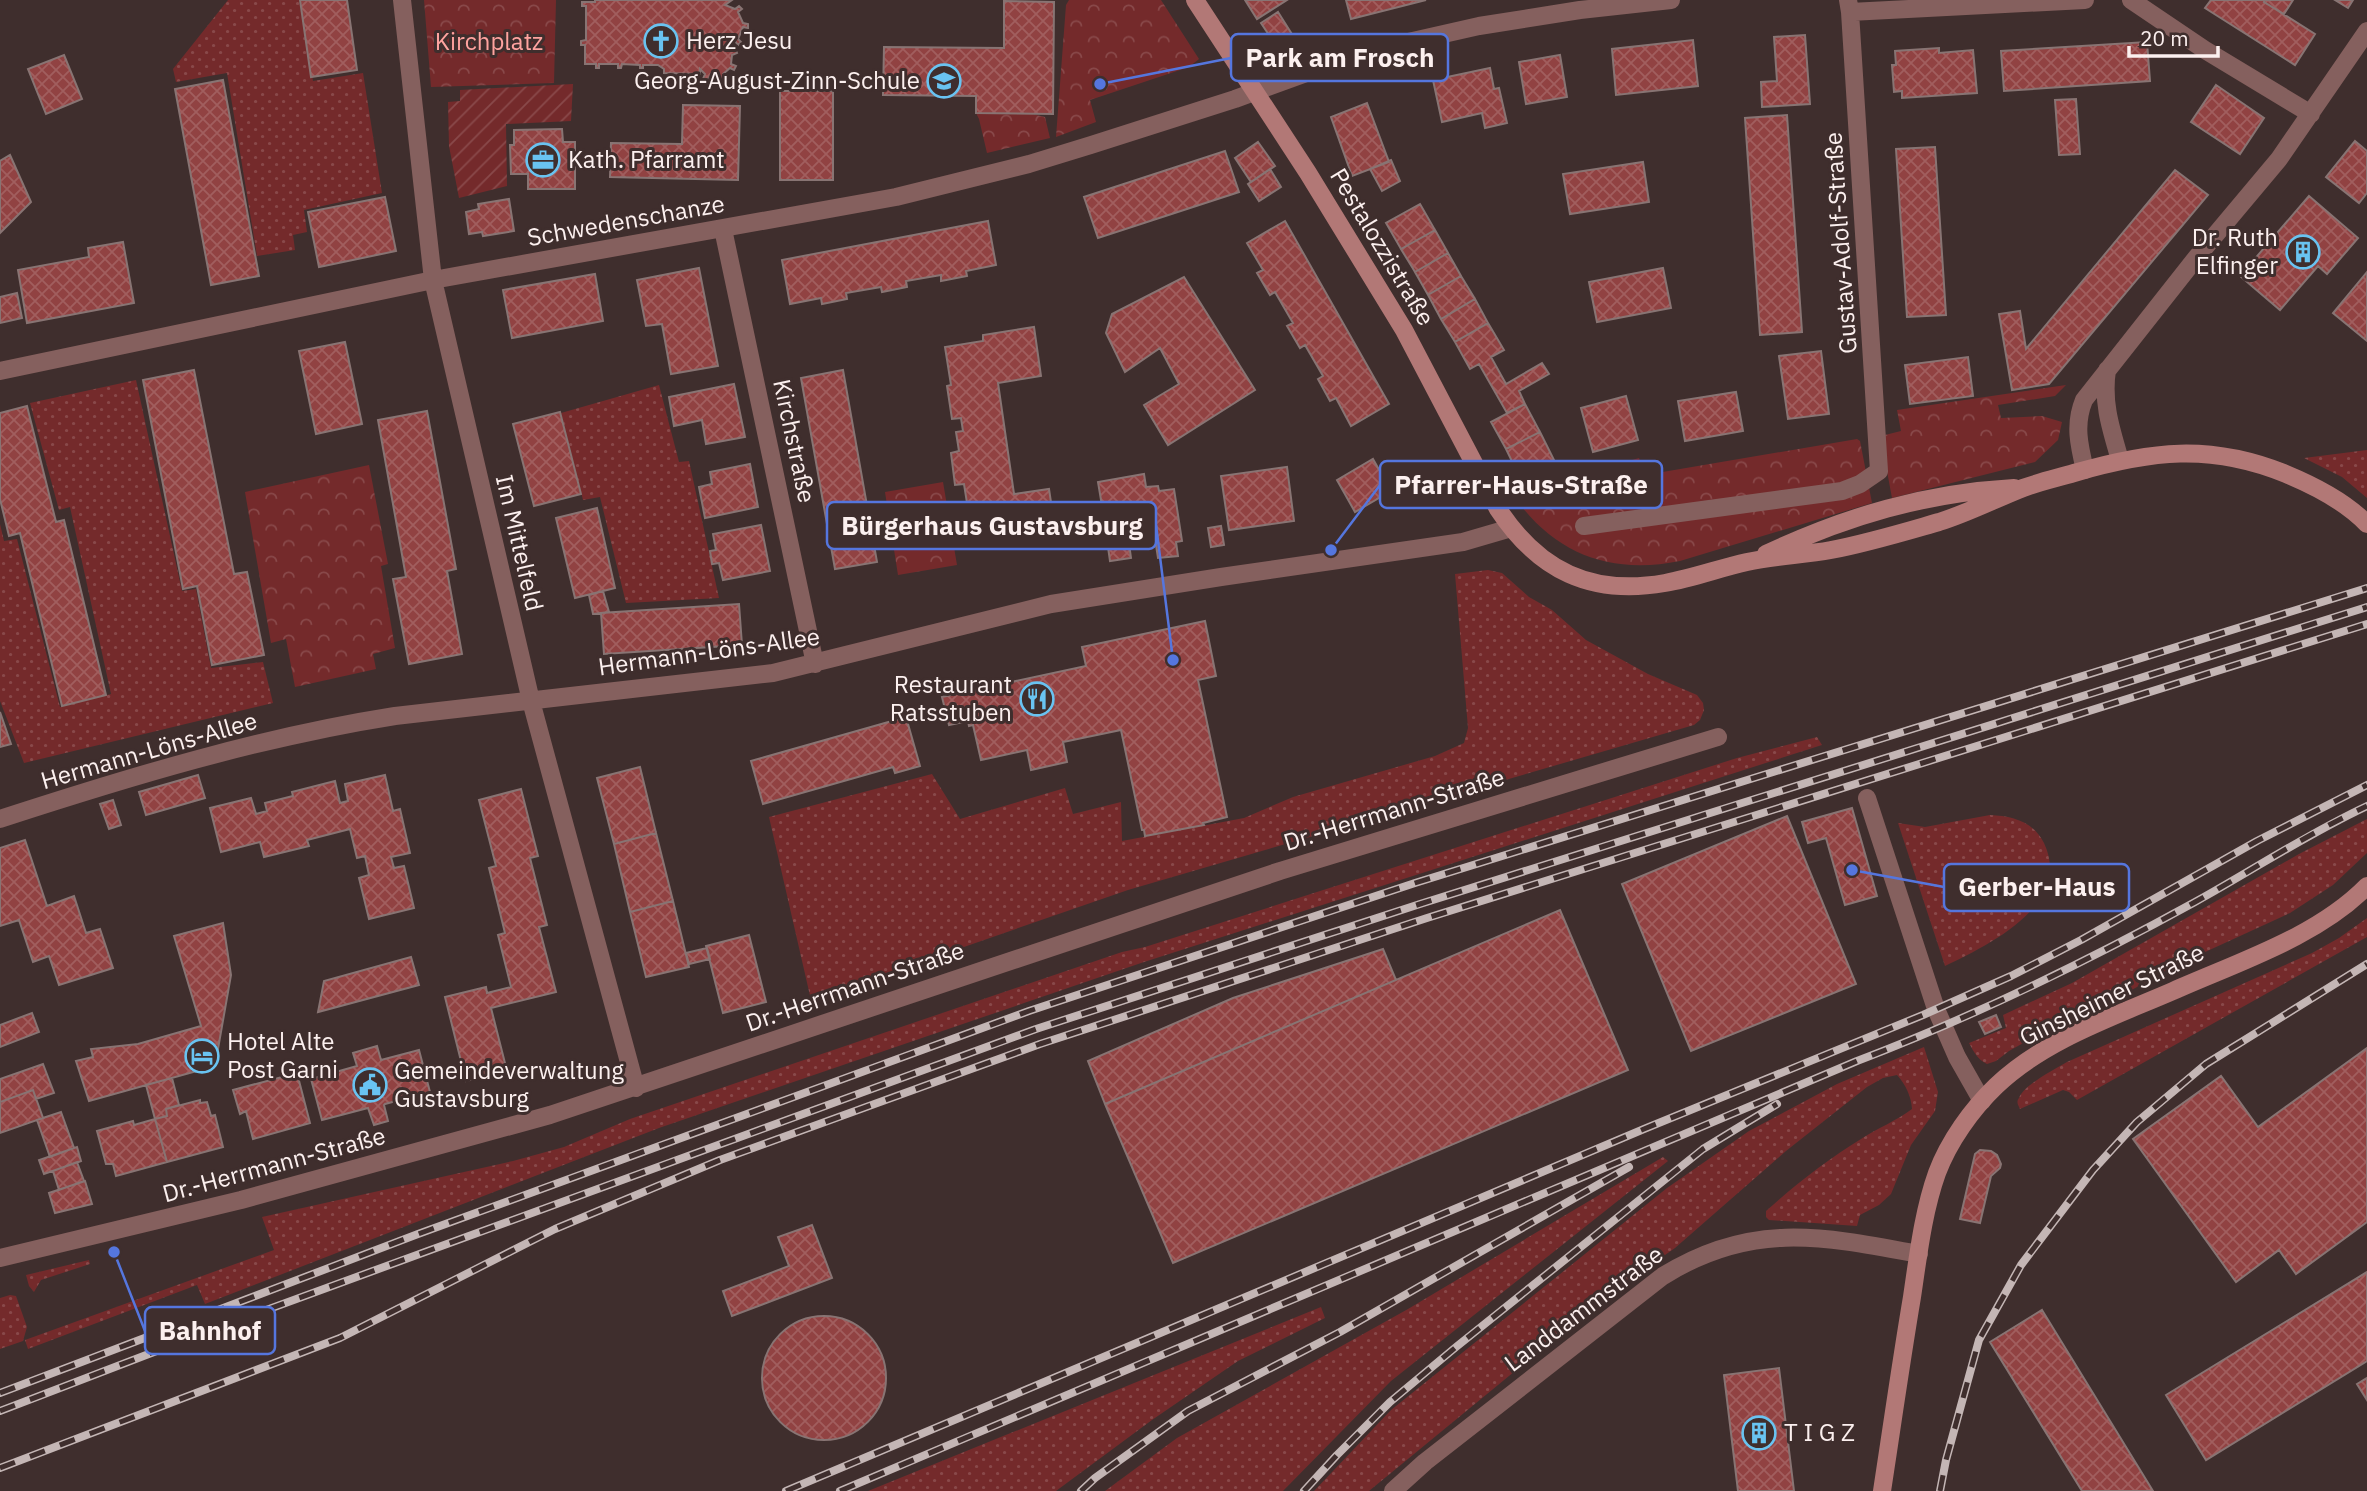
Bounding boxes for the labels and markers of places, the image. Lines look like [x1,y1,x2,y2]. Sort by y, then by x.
church icon: Herz Jesu [642,22,680,60]
place label: Herz Jesu [686,24,793,56]
callout: Park am Frosch [1231,34,1448,81]
school or university icon: Georg-August-Zinn-Schule [925,62,963,100]
place label: Georg-August-Zinn-Schule [634,64,920,96]
office icon: Kath. Pfarramt [524,141,562,179]
place label: Kath. Pfarramt [568,143,725,175]
place label: Dr. Ruth Elfinger [2192,221,2278,281]
building icon: Dr. Ruth Elfinger [2284,233,2322,271]
callout: Pfarrer-Haus-Straße [1380,461,1662,508]
callout: Bürgerhaus Gustavsburg [827,502,1156,549]
place label: Restaurant Ratsstuben [890,668,1012,728]
restaurant icon: Restaurant Ratsstuben [1018,680,1056,718]
callout: Gerber-Haus [1944,864,2129,911]
place label: Hotel Alte Post Garni [227,1025,338,1085]
hotel icon: Hotel Alte Post Garni [183,1037,221,1075]
place label: Gemeindeverwaltung Gustavsburg [394,1054,624,1114]
public building icon: Gemeindeverwaltung Gustavsburg [351,1066,389,1104]
callout: Bahnhof [145,1307,275,1354]
building icon: T I G Z [1740,1414,1778,1452]
place label: T I G Z [1784,1416,1855,1448]

